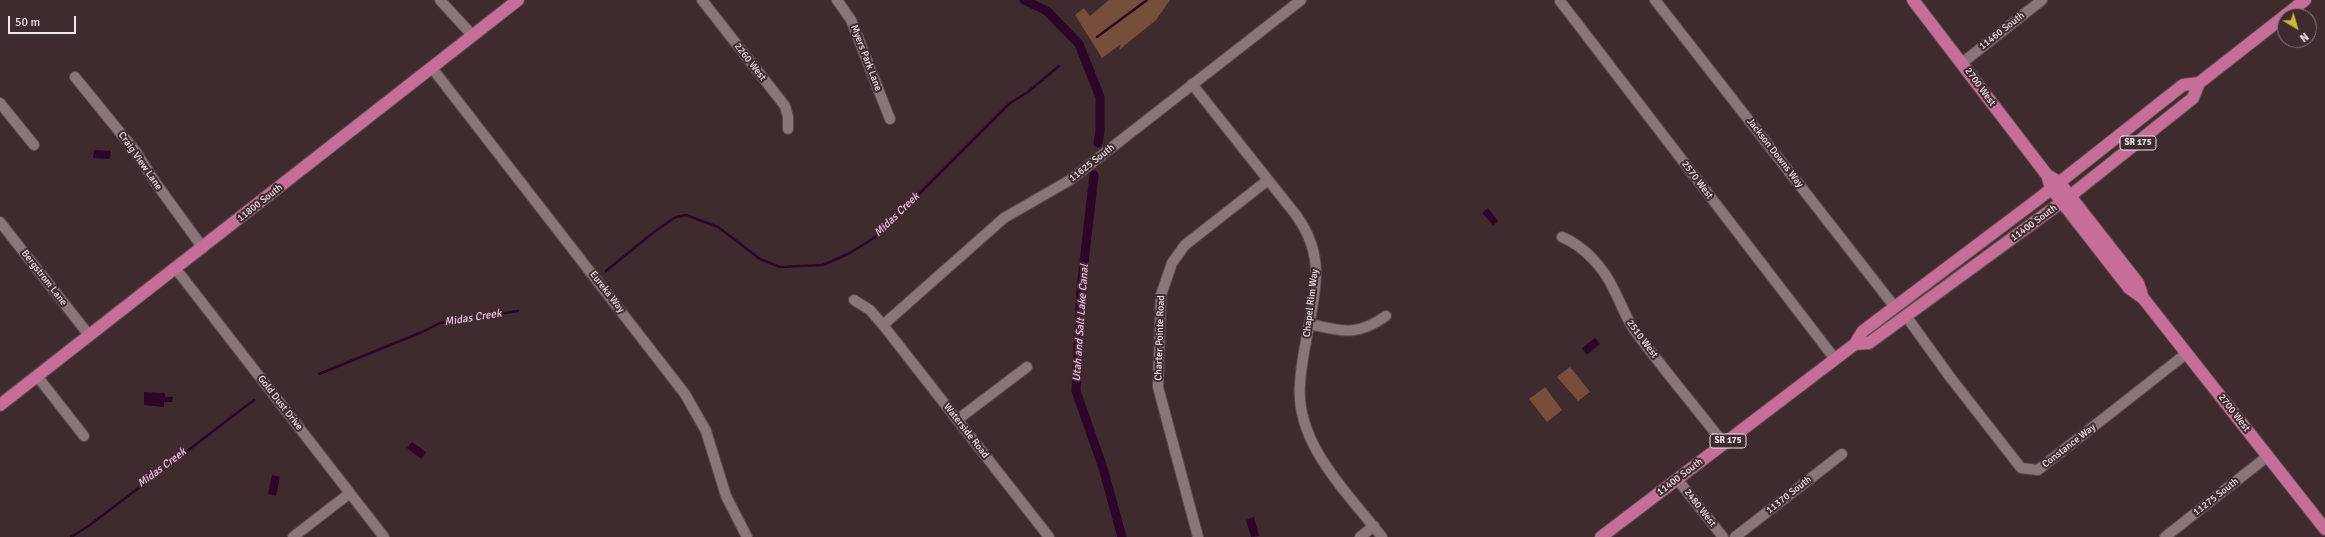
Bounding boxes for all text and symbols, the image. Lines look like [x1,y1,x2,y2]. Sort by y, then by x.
scale bar [10,8,78,34]
north arrow [2277,8,2317,48]
street label: 11460 South [1977,10,2027,52]
text: 50 m [15,15,40,30]
street label: Myers Park Lane [848,23,884,93]
text: N [2297,30,2311,45]
street label: 2260 West [731,41,769,83]
street label: 2700 West [1962,65,1998,109]
street label: Jackson Downs Way [1744,116,1806,190]
street label: Craig View Lane [115,130,165,192]
road number: SR 175 [2120,136,2156,150]
street label: 11625 South [1067,142,1117,184]
street label: 2570 West [1679,159,1715,201]
street label: 11800 South [235,182,285,224]
water label: Midas Creek [872,190,922,240]
street label: 11400 South [2008,202,2060,244]
street label: Bergstrom Lane [19,248,69,308]
water label: Utah and Salt Lake Canal [1070,264,1092,382]
street label: Chapel Rim Way [1301,268,1321,338]
street label: Eureka Way [587,269,627,315]
street label: Charter Pointe Road [1153,295,1167,381]
water label: Midas Creek [444,307,502,329]
street label: 2510 West [1624,318,1660,360]
street label: Gold Dust Drive [255,373,305,433]
street label: 2700 West [2215,392,2253,434]
street label: Waterside Road [941,401,991,461]
street label: Constance Way [2040,421,2098,471]
road number: SR 175 [1710,434,1746,448]
water label: Midas Creek [135,445,189,491]
street label: 11400 South [1655,456,1705,498]
street label: 11370 South [1764,474,1814,516]
street label: 11275 South [2191,476,2241,518]
street label: 2480 West [1681,487,1719,529]

